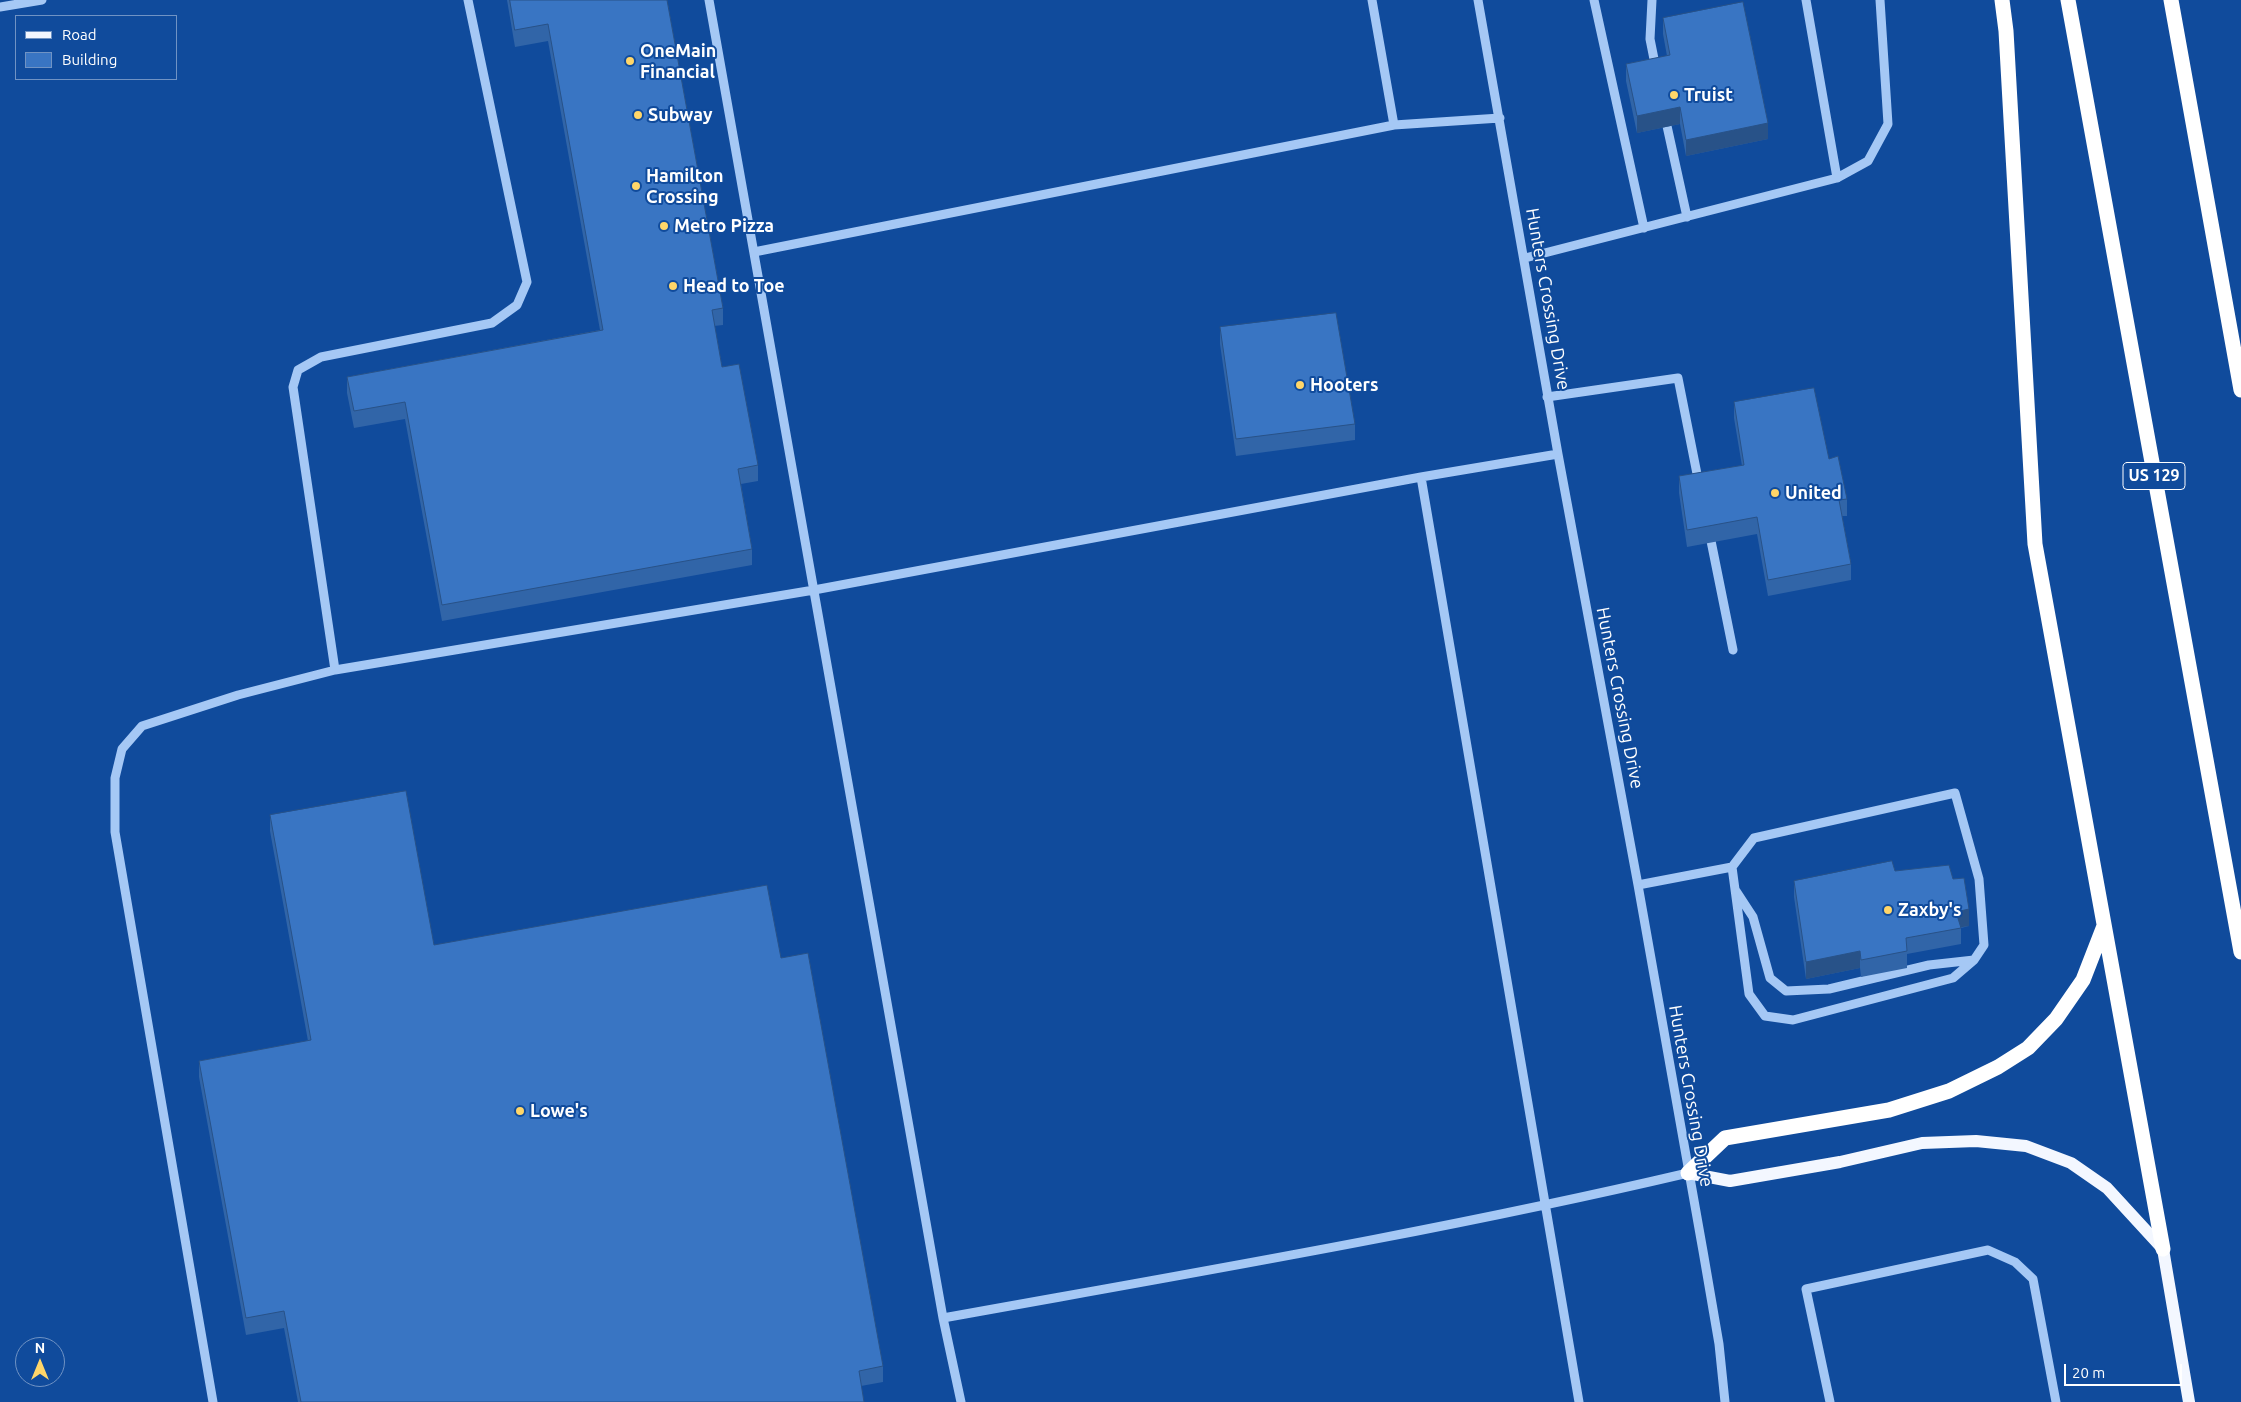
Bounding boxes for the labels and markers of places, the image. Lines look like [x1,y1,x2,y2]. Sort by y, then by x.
place label: OneMain Financial [640,40,716,82]
marker: OneMain Financial [624,55,636,67]
place label: Truist [1684,84,1733,106]
marker: Truist [1668,89,1680,101]
place label: Subway [648,104,712,126]
marker: Subway [632,109,644,121]
place label: Hamilton Crossing [646,165,724,208]
marker: Hamilton Crossing [630,180,642,192]
place label: Metro Pizza [674,215,774,237]
marker: Metro Pizza [658,220,670,232]
place label: Head to Toe [683,275,785,297]
marker: Head to Toe [667,280,679,292]
place label: Hooters [1310,374,1378,396]
marker: Hooters [1294,379,1306,391]
place label: United [1785,482,1842,504]
marker: United [1769,487,1781,499]
place label: Zaxby's [1898,899,1962,921]
marker: Zaxby's [1882,904,1894,916]
place label: Lowe's [530,1100,588,1122]
marker: Lowe's [514,1105,526,1117]

